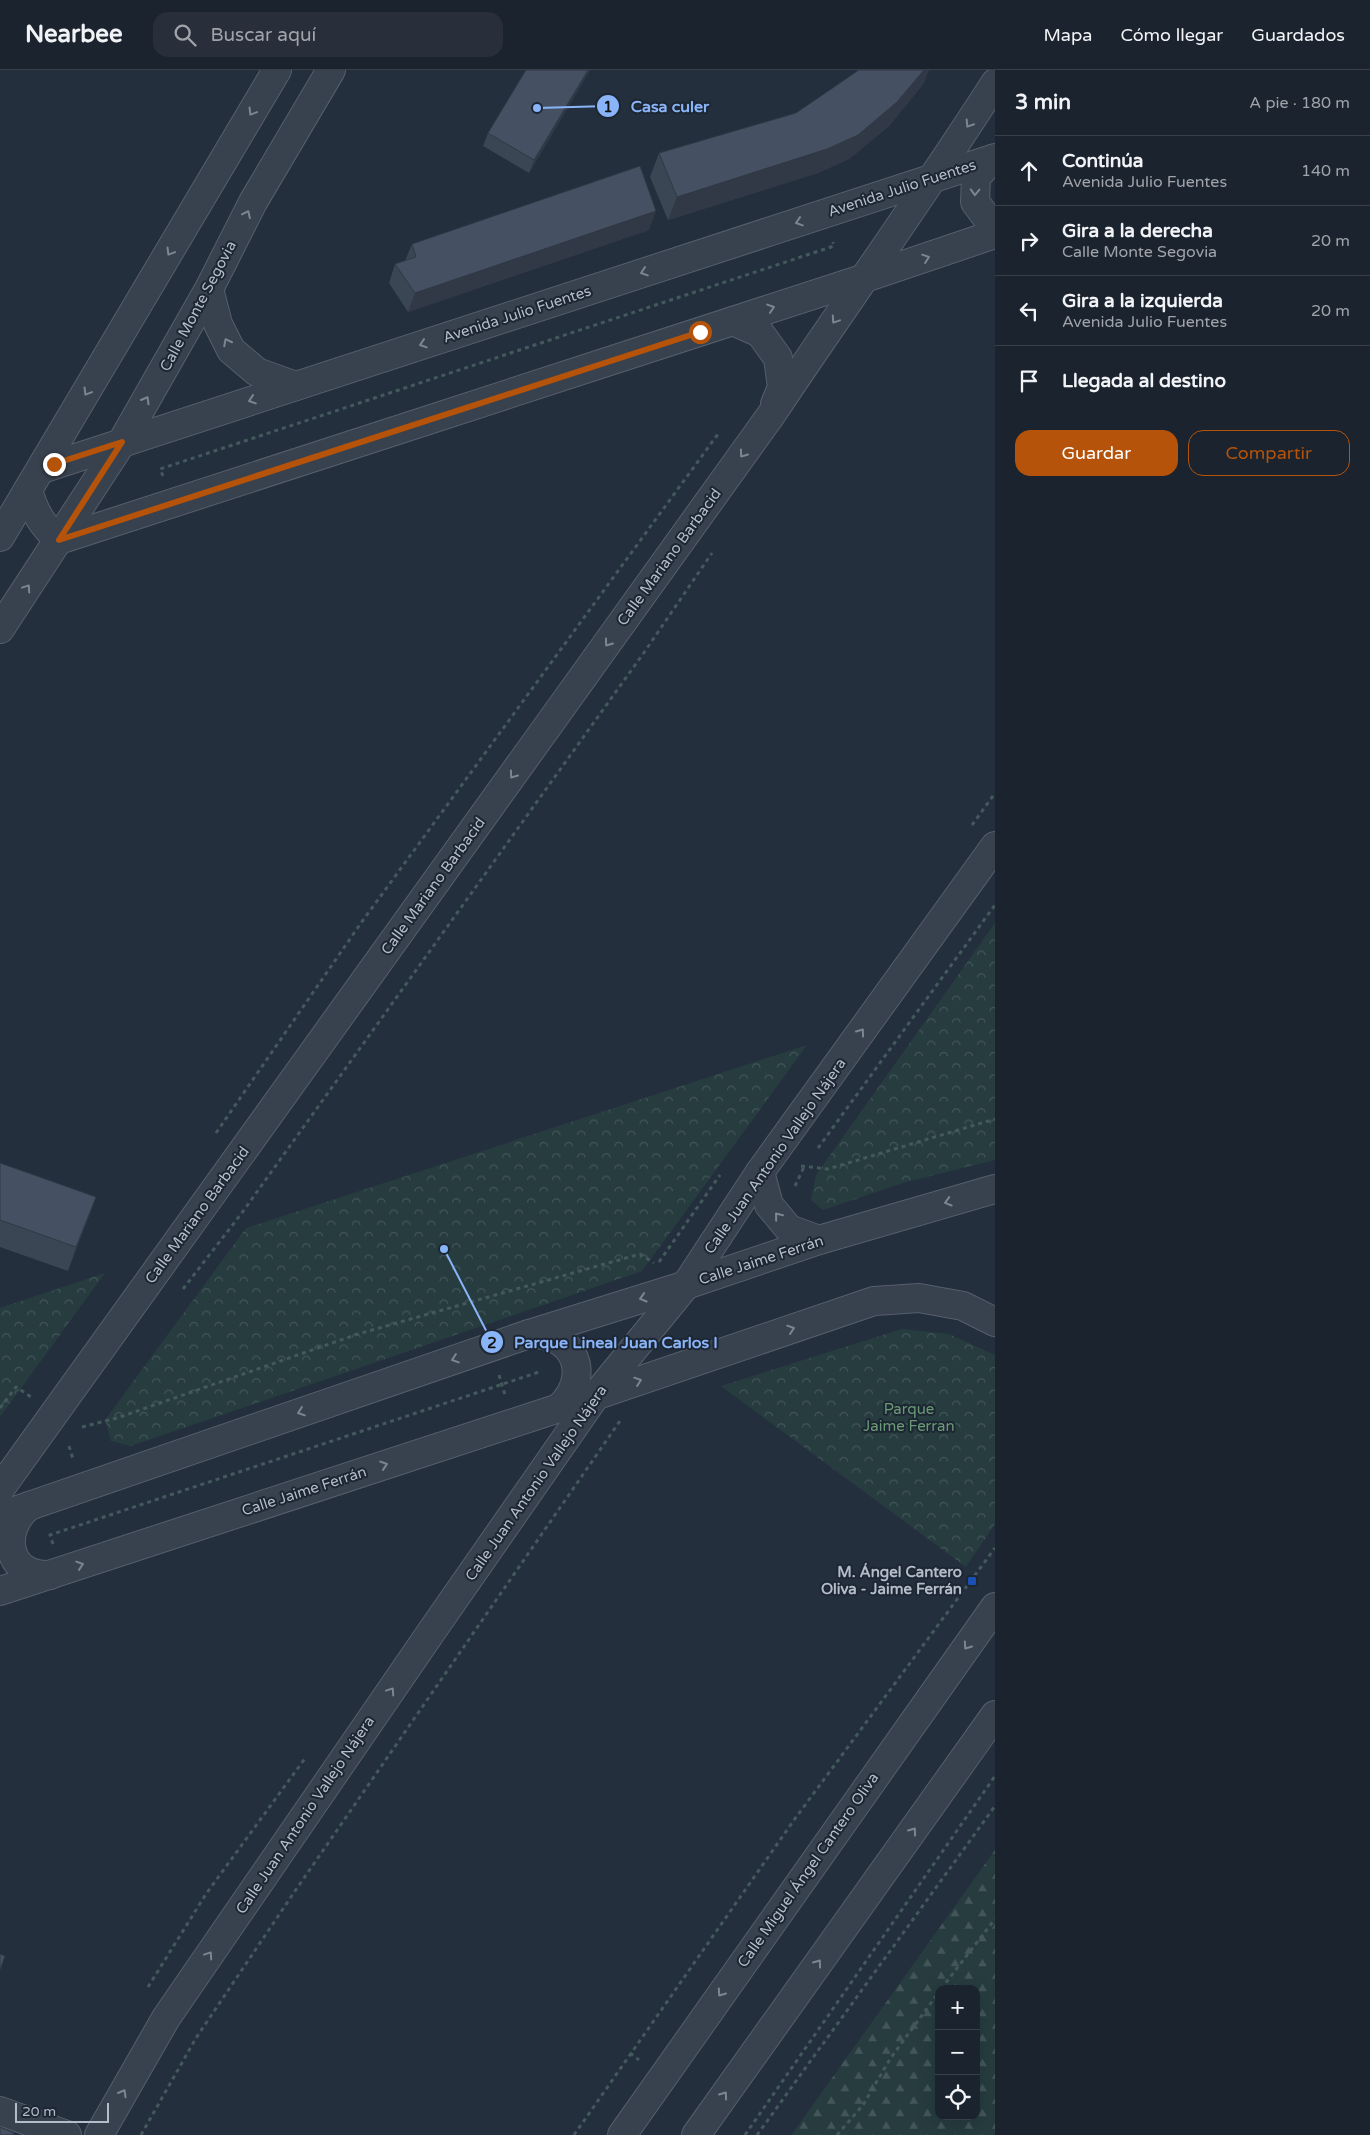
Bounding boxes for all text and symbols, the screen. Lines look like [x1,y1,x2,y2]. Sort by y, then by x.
search box [153,12,503,57]
text: Nearbee [25,20,123,49]
icon: search [171,21,199,49]
text: Buscar aquí [211,24,316,46]
text: Mapa [1043,24,1092,46]
text: Cómo llegar [1120,24,1223,46]
text: Guardados [1251,24,1345,46]
text: 3 min [1015,90,1071,115]
callout: Casa culer [595,91,719,122]
text: A pie · 180 m [1249,93,1350,113]
text: Casa culer [631,97,710,117]
text: 1 [603,98,613,116]
one-way arrow [249,106,259,115]
one-way arrow [965,119,975,128]
text: Continúa [1062,150,1144,172]
street label: Avenida Julio Fuentes [826,156,978,220]
icon: ahead [1015,157,1043,185]
text: 140 m [1301,161,1350,181]
text: Avenida Julio Fuentes [1062,172,1227,192]
one-way arrow [970,188,981,196]
one-way arrow [240,210,251,219]
one-way arrow [795,216,804,226]
text: Gira a la derecha [1062,220,1213,242]
icon: right [1015,227,1043,255]
text: 20 m [1311,231,1350,251]
street label: Calle Monte Segovia [156,238,240,374]
text: Calle Monte Segovia [1062,242,1217,262]
one-way arrow [166,246,176,255]
one-way arrow [921,253,929,263]
one-way arrow [641,266,649,276]
street label: Avenida Julio Fuentes [441,282,593,346]
text: Gira a la izquierda [1062,290,1223,312]
icon: left [1015,297,1043,325]
text: 20 m [1311,301,1350,321]
one-way arrow [767,304,775,314]
text: Avenida Julio Fuentes [1062,312,1227,332]
one-way arrow [832,314,841,323]
route start [689,321,712,344]
one-way arrow [223,339,233,348]
one-way arrow [420,339,428,349]
icon: arrive [1015,367,1043,395]
text: Llegada al destino [1062,370,1226,392]
one-way arrow [83,386,93,395]
one-way arrow [249,394,257,404]
one-way arrow [140,396,150,405]
button: Guardar [1015,430,1178,476]
button: Compartir [1188,430,1350,476]
one-way arrow [740,448,749,458]
route end [43,453,66,476]
street label: Calle Mariano Barbacid [613,485,725,629]
one-way arrow [21,585,30,594]
one-way arrow [605,637,614,646]
one-way arrow [510,769,519,779]
street label: Calle Mariano Barbacid [377,814,489,958]
one-way arrow [855,1028,864,1038]
street label: Calle Juan Antonio Vallejo Nájera [700,1055,850,1257]
street label: Calle Mariano Barbacid [141,1143,253,1287]
one-way arrow [944,1197,953,1207]
one-way arrow [775,1213,784,1222]
street label: Calle Jaime Ferrán [696,1231,826,1289]
one-way arrow [639,1292,647,1302]
one-way arrow [787,1325,795,1335]
callout: Parque Lineal Juan Carlos I [479,1327,728,1358]
text: Parque Lineal Juan Carlos I [514,1333,718,1353]
text: 2 [487,1334,497,1352]
one-way arrow [451,1353,460,1363]
one-way arrow [633,1377,641,1387]
street label: Calle Juan Antonio Vallejo Nájera [461,1382,611,1584]
park label: Parque Jaime Ferran [863,1400,955,1435]
one-way arrow [298,1406,306,1416]
one-way arrow [379,1461,387,1471]
street label: Calle Jaime Ferrán [239,1462,369,1520]
one-way arrow [75,1561,83,1571]
place label: M. Ángel Cantero Oliva - Jaime Ferrán [821,1562,962,1598]
marker: M. Ángel Cantero Oliva - Jaime Ferrán [966,1575,978,1587]
one-way arrow [964,1640,973,1650]
one-way arrow [385,1687,394,1697]
street label: Calle Juan Antonio Vallejo Nájera [232,1713,378,1917]
street label: Calle Miguel Ángel Cantero Oliva [734,1769,882,1971]
one-way arrow [907,1827,916,1836]
one-way arrow [203,1951,212,1961]
one-way arrow [812,1959,821,1969]
map controls [935,1985,980,2120]
button: + [935,1985,980,2030]
one-way arrow [718,1987,727,1997]
button: − [935,2030,980,2075]
button: locate [935,2075,980,2120]
one-way arrow [117,2089,127,2098]
one-way arrow [718,2091,727,2101]
scale bar [15,2100,109,2123]
text: 20 m [22,2103,56,2120]

